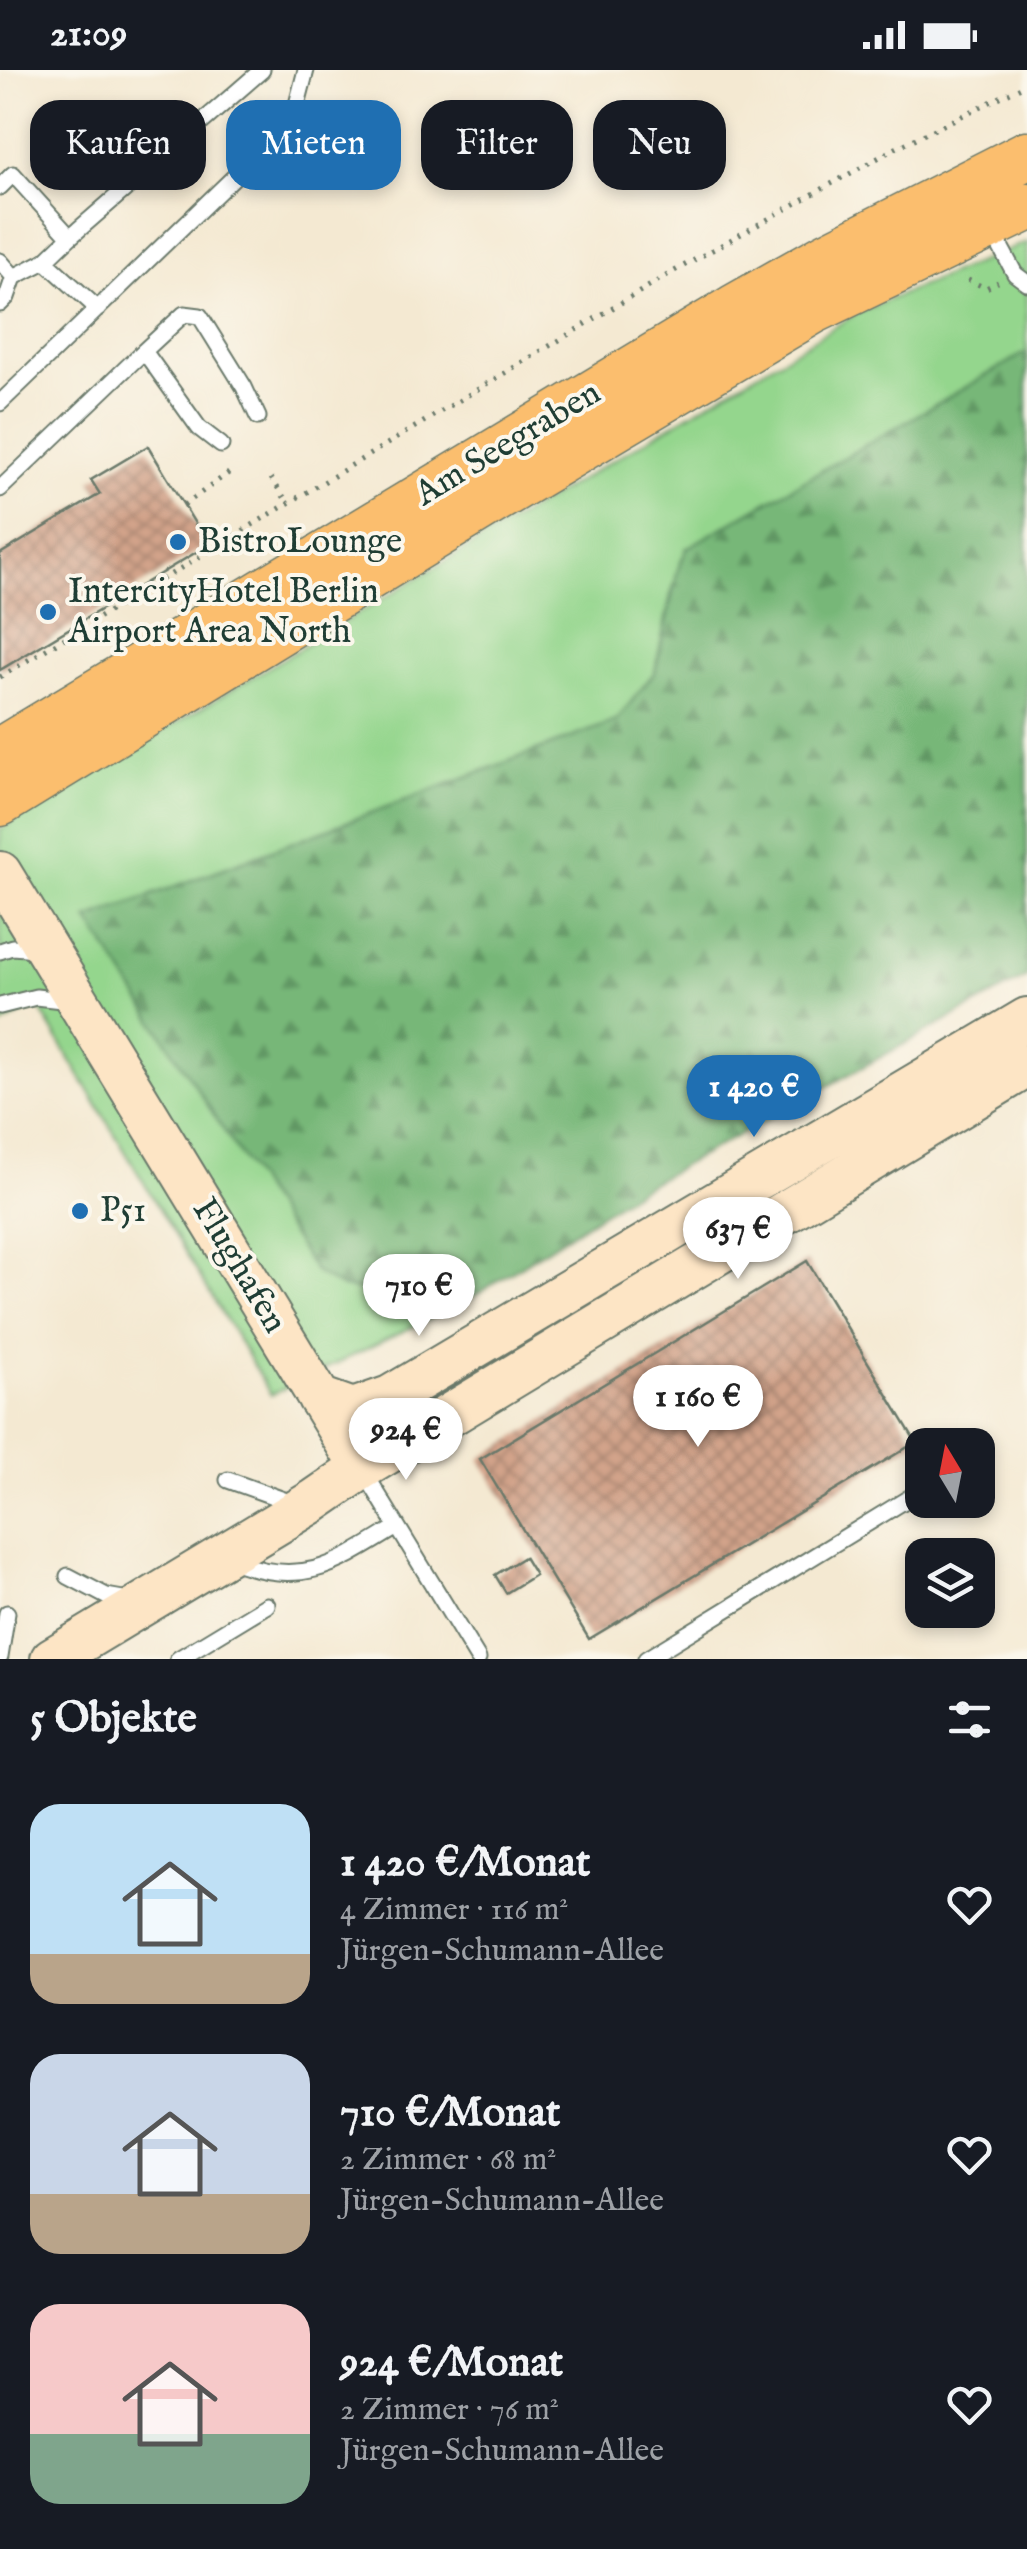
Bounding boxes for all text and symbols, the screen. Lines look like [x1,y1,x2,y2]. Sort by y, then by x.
text: 21:09 [50,11,127,59]
chip: Kaufen [30,100,206,190]
chip: Mieten [226,100,401,190]
chip: Filter [421,100,573,190]
chip: Neu [593,100,726,190]
street label: Am Seegraben [406,371,609,518]
place label: BistroLounge [198,520,402,565]
marker: BistroLounge [167,531,189,553]
place label: IntercityHotel Berlin Airport Area North [67,570,379,655]
marker: IntercityHotel Berlin Airport Area North [37,601,59,623]
pin: 1 420 € [662,1055,846,1140]
text: 1 420 € [708,1067,800,1108]
place label: P51 [100,1189,146,1234]
street label: Flughafen [181,1190,297,1342]
pin: 637 € [668,1197,808,1282]
marker: P51 [69,1200,91,1222]
text: 637 € [705,1209,771,1250]
pin: 710 € [349,1254,489,1339]
text: 710 € [385,1266,453,1307]
pin: 1 160 € [606,1365,790,1450]
text: 1 160 € [655,1377,741,1418]
pin: 924 € [336,1398,476,1483]
text: 924 € [371,1410,441,1451]
north arrow [905,1428,995,1518]
map controls [905,1428,995,1628]
button: layers [905,1538,995,1628]
icon: filters [942,1692,997,1747]
text: 5 Objekte [30,1693,197,1746]
text: 1 420 €/Monat [340,1837,590,1890]
icon: home [110,1844,230,1964]
icon: heart [942,1877,997,1932]
text: 4 Zimmer · 116 m² [340,1890,568,1931]
text: Jürgen-Schumann-Allee [340,1931,664,1972]
text: 710 €/Monat [340,2087,560,2140]
icon: home [110,2094,230,2214]
icon: heart [942,2127,997,2182]
text: 2 Zimmer · 68 m² [340,2140,556,2181]
text: Jürgen-Schumann-Allee [340,2181,664,2222]
text: 924 €/Monat [340,2337,563,2390]
icon: home [110,2344,230,2464]
icon: heart [942,2377,997,2432]
text: 2 Zimmer · 76 m² [340,2390,559,2431]
text: Jürgen-Schumann-Allee [340,2431,664,2472]

